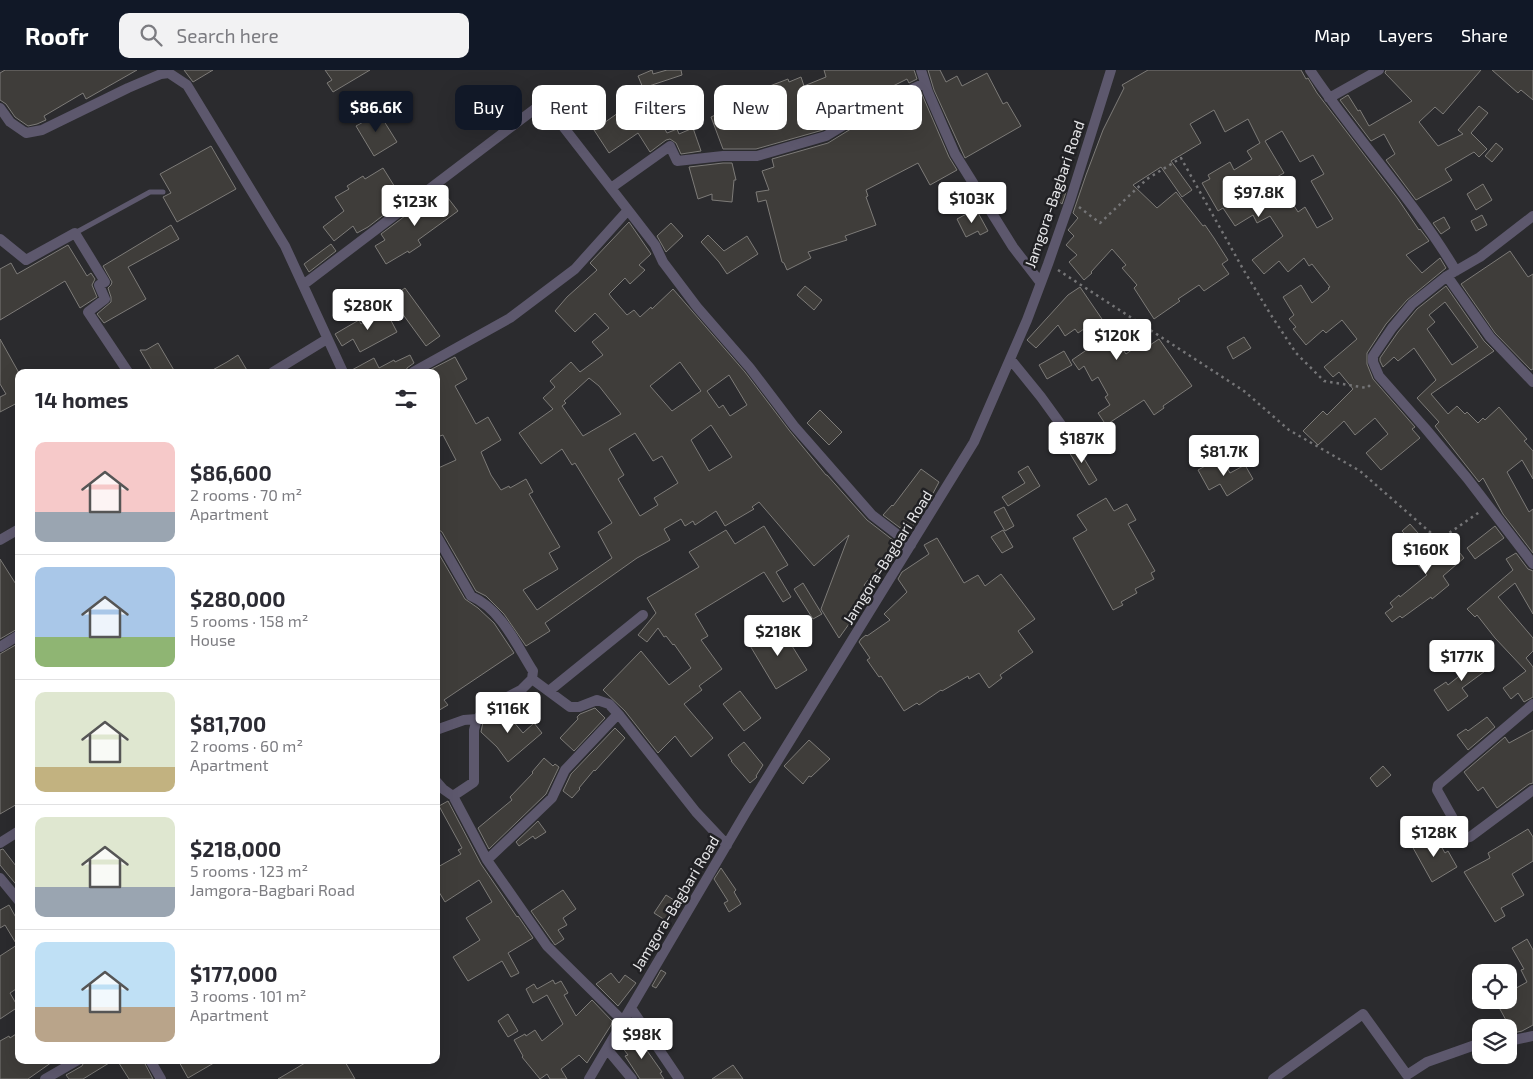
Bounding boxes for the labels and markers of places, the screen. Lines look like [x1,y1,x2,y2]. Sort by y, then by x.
pin: $86.6K [335,90,417,133]
pin: $97.8K [1218,176,1300,218]
pin: $103K [937,182,1007,224]
pin: $123K [380,184,450,227]
pin: $280K [333,288,403,331]
pin: $120K [1082,318,1152,361]
pin: $187K [1047,422,1117,464]
pin: $81.7K [1183,434,1265,477]
pin: $160K [1391,532,1461,575]
pin: $218K [743,614,813,657]
pin: $177K [1427,640,1497,682]
pin: $116K [473,692,543,734]
pin: $128K [1399,816,1469,858]
pin: $98K [612,1018,672,1060]

